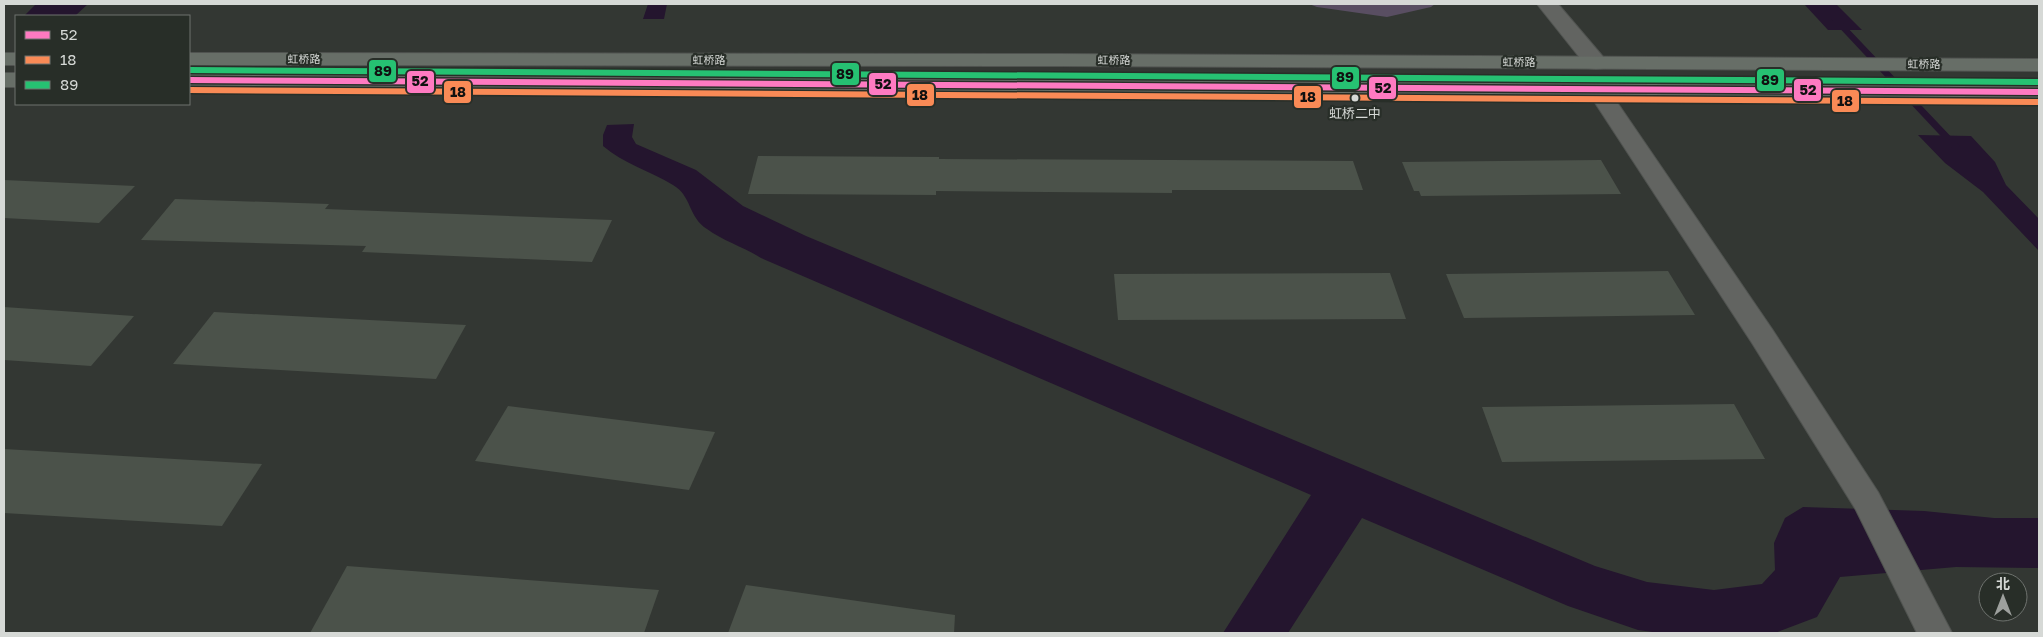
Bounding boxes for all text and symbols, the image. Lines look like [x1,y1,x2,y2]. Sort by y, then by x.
legend [15,15,190,105]
text: 52 [60,25,77,43]
text: 18 [60,50,76,68]
street label: 虹桥路 [288,52,321,65]
street label: 虹桥路 [693,53,726,66]
street label: 虹桥路 [1098,53,1131,66]
street label: 虹桥路 [1503,55,1536,68]
street label: 虹桥路 [1908,57,1941,70]
line badge: 89 [368,59,397,83]
text: 89 [374,62,392,79]
line badge: 89 [831,62,860,86]
text: 89 [836,65,854,82]
line badge: 89 [1331,66,1360,90]
text: 89 [1336,68,1354,85]
line badge: 89 [1756,68,1785,92]
line badge: 52 [406,70,435,94]
text: 89 [1761,71,1779,88]
text: 52 [411,72,429,89]
line badge: 52 [868,72,897,96]
text: 89 [60,75,78,93]
text: 52 [874,75,892,92]
line badge: 52 [1368,76,1397,100]
line badge: 52 [1793,78,1822,102]
text: 52 [1374,79,1392,96]
line badge: 18 [443,80,472,104]
text: 52 [1799,81,1817,98]
text: 18 [450,83,466,100]
line badge: 18 [906,83,935,107]
line badge: 18 [1293,85,1322,109]
text: 18 [912,86,928,103]
text: 18 [1300,88,1316,105]
line badge: 18 [1831,89,1860,113]
text: 18 [1837,92,1853,109]
marker: 虹桥二中 [1350,93,1360,103]
place label: 虹桥二中 [1329,105,1381,121]
north arrow [1978,572,2028,622]
text: 北 [1996,575,2010,592]

